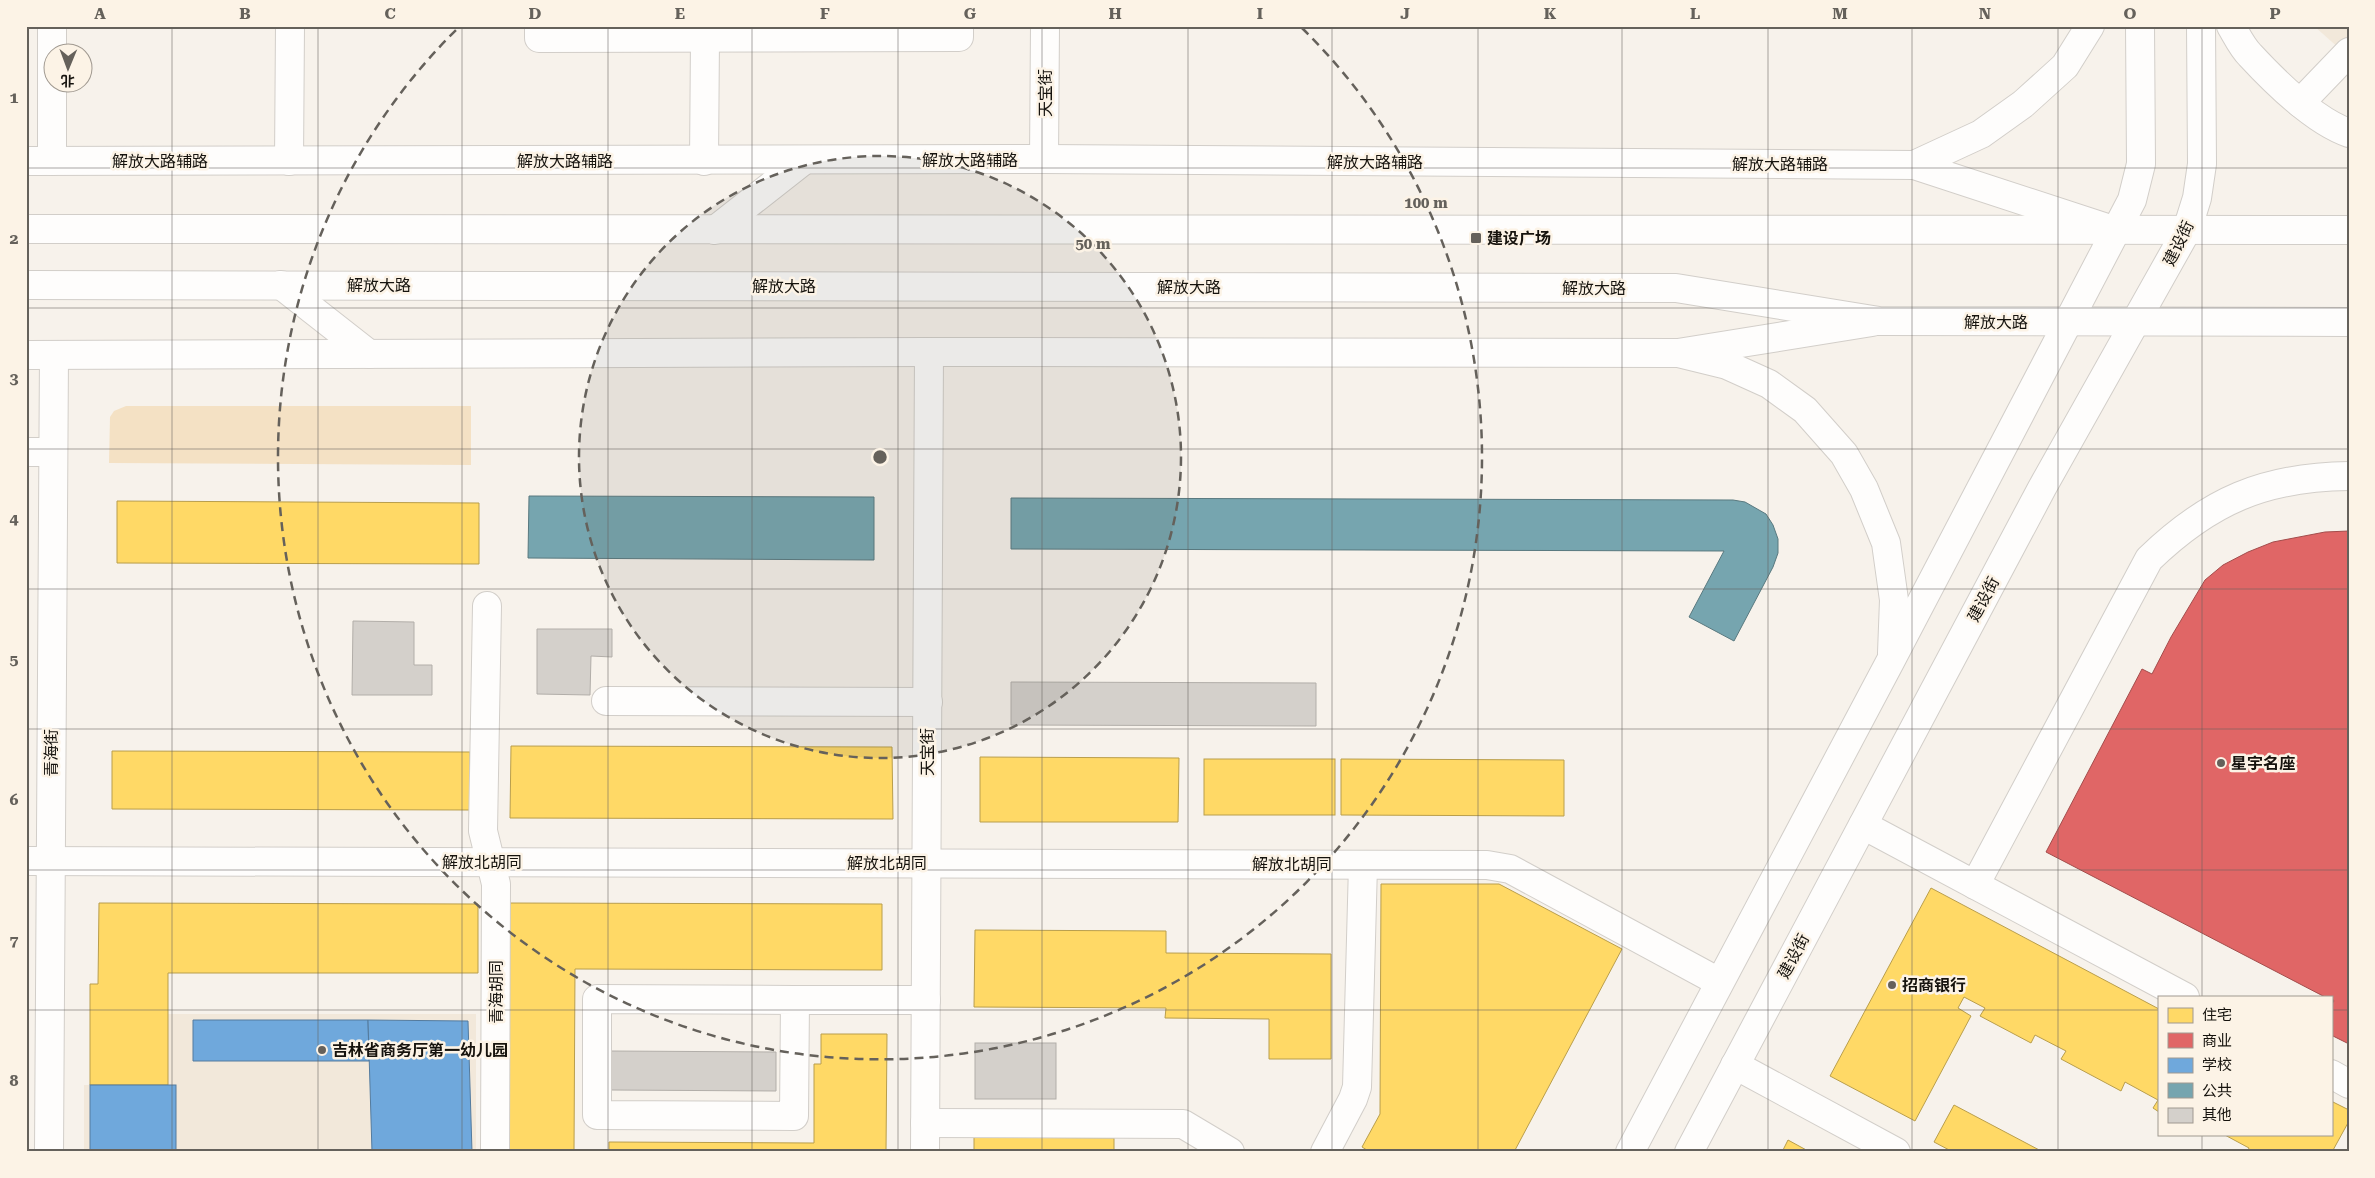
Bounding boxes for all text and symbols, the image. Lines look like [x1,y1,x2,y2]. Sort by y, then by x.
text: A [94,4,106,23]
text: B [239,4,251,23]
text: C [384,4,396,23]
text: D [529,4,542,23]
text: E [675,4,685,23]
text: F [820,4,830,23]
text: G [964,4,977,23]
text: H [1108,4,1122,23]
text: I [1257,4,1263,23]
text: J [1400,4,1410,23]
text: K [1544,4,1557,23]
text: L [1690,4,1700,23]
text: M [1832,4,1848,23]
text: N [1979,4,1991,23]
text: O [2124,4,2137,23]
text: P [2269,4,2281,23]
north arrow [42,42,92,92]
street label: 天宝街 [1036,69,1055,117]
text: 北 [61,73,75,89]
text: 1 [10,88,19,107]
street label: 解放大路辅路 [922,151,1018,170]
street label: 解放大路辅路 [112,152,208,171]
street label: 解放大路辅路 [517,152,613,171]
street label: 解放大路辅路 [1327,153,1423,172]
street label: 解放大路辅路 [1732,155,1828,174]
text: 100 m [1404,194,1448,212]
street label: 建设街 [2159,217,2198,269]
text: 2 [10,229,19,248]
place label: 建设广场 [1487,229,1551,248]
marker: 建设广场 [1469,231,1483,245]
text: 50 m [1075,235,1111,253]
street label: 解放大路 [347,276,411,295]
street label: 解放大路 [752,277,816,296]
street label: 解放大路 [1157,278,1221,297]
street label: 解放大路 [1562,279,1626,298]
street label: 解放大路 [1964,313,2028,332]
text: 3 [10,369,19,388]
centre of rings [871,448,889,466]
text: 4 [10,509,19,528]
street label: 建设街 [1964,574,2003,625]
text: 5 [10,650,19,669]
street label: 天宝街 [918,728,937,776]
street label: 青海街 [42,729,61,777]
place label: 星宇名座 [2231,754,2295,773]
marker: 星宇名座 [2215,757,2227,769]
text: 6 [10,790,19,809]
street label: 解放北胡同 [442,853,522,872]
street label: 解放北胡同 [847,854,927,873]
street label: 解放北胡同 [1252,855,1332,874]
text: 7 [10,931,19,950]
street label: 建设街 [1774,931,1813,982]
street label: 青海胡同 [487,960,506,1024]
place label: 招商银行 [1902,976,1966,995]
marker: 招商银行 [1886,979,1898,991]
legend [2158,996,2332,1136]
text: 住宅 [2202,1006,2232,1024]
text: 商业 [2202,1032,2232,1050]
place label: 吉林省商务厅第一幼儿园 [332,1041,508,1060]
marker: 吉林省商务厅第一幼儿园 [316,1044,328,1056]
text: 学校 [2202,1056,2232,1074]
text: 8 [10,1071,19,1090]
text: 公共 [2202,1082,2232,1100]
text: 其他 [2202,1106,2232,1124]

